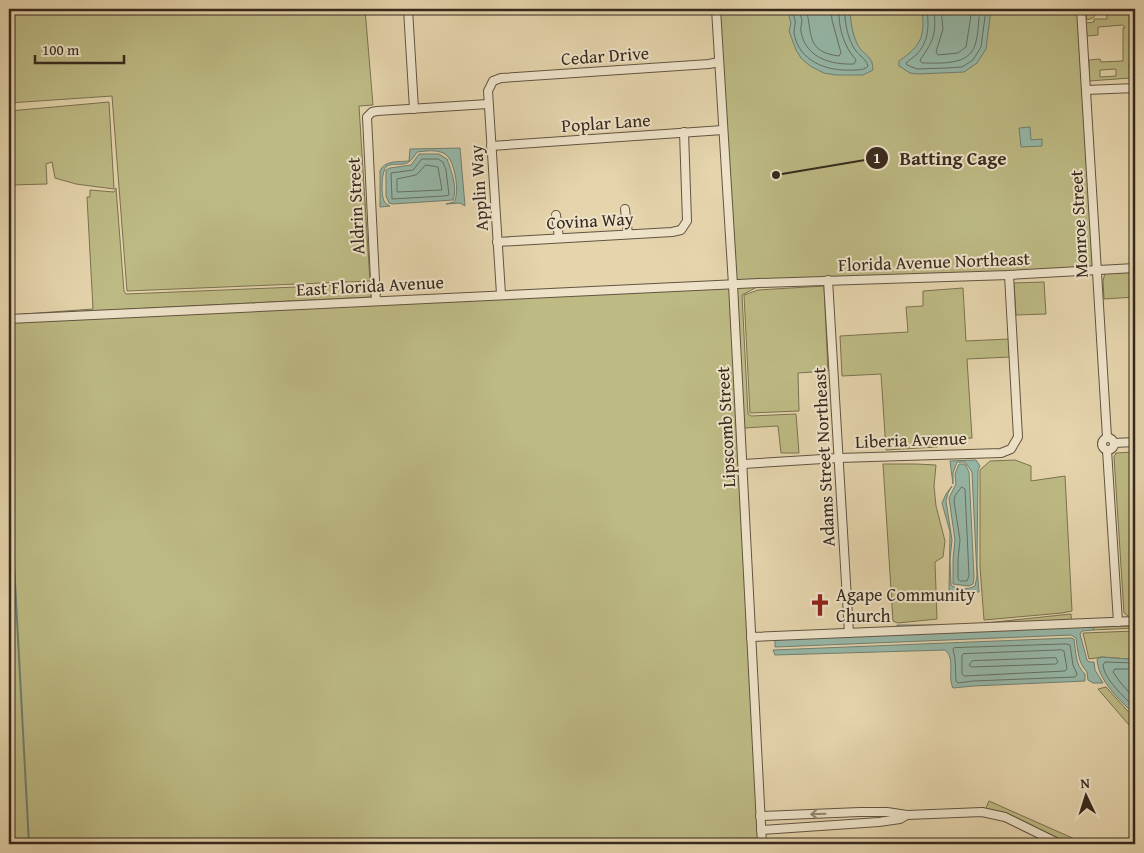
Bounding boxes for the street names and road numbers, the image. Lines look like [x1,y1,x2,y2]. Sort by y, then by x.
street label: Cedar Drive [560,39,650,72]
street label: Poplar Lane [560,106,651,139]
street label: Applin Way [462,144,495,232]
street label: Aldrin Street [339,156,372,255]
street label: Monroe Street [1062,169,1095,279]
street label: Covina Way [546,205,634,236]
street label: Florida Avenue Northeast [837,245,1031,278]
street label: East Florida Avenue [295,268,445,303]
street label: Lipscomb Street [709,365,742,488]
street label: Adams Street Northeast [805,366,842,547]
street label: Liberia Avenue [855,424,967,455]

